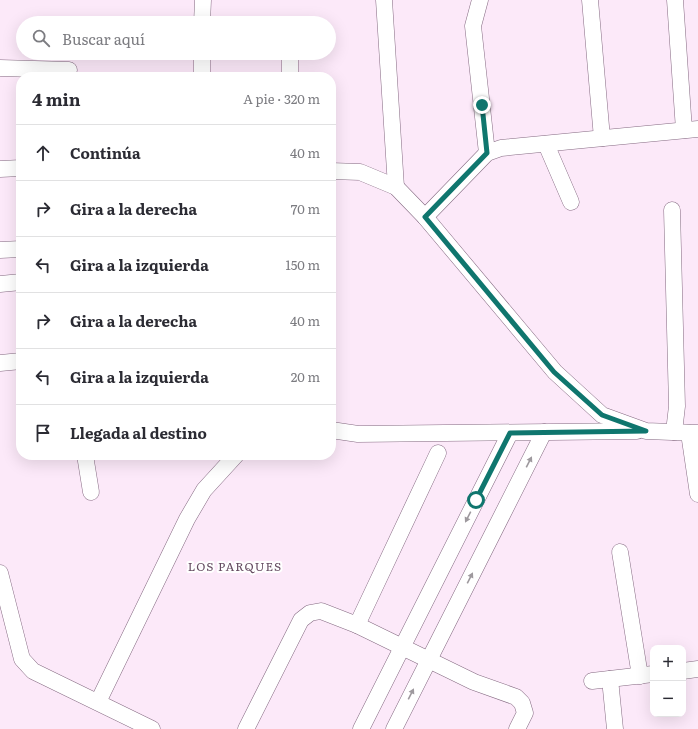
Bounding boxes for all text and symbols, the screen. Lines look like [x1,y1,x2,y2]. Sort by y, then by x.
search box [16,16,336,60]
icon: search [30,27,52,49]
text: Buscar aquí [62,27,145,50]
text: 4 min [32,86,81,111]
text: A pie · 320 m [243,89,320,108]
route end [473,96,491,114]
text: Continúa [70,141,141,164]
icon: ahead [32,142,54,164]
text: 40 m [290,143,320,162]
text: Gira a la derecha [70,197,197,220]
icon: right [32,198,54,220]
text: 70 m [291,199,320,218]
text: Gira a la izquierda [70,253,209,276]
icon: left [32,254,54,276]
text: 150 m [285,255,320,274]
text: Gira a la derecha [70,309,197,332]
icon: right [32,310,54,332]
text: 40 m [290,311,320,330]
text: Gira a la izquierda [70,365,209,388]
icon: left [32,366,54,388]
text: 20 m [291,367,320,386]
text: Llegada al destino [70,421,207,444]
icon: arrive [32,422,54,444]
one-way arrow [526,457,532,468]
route start [467,491,485,509]
one-way arrow [464,512,471,523]
district label: LOS PARQUES [188,557,282,575]
one-way arrow [467,573,473,584]
map controls [650,645,686,717]
button: + [650,645,686,681]
button: − [650,681,686,717]
one-way arrow [408,688,414,700]

